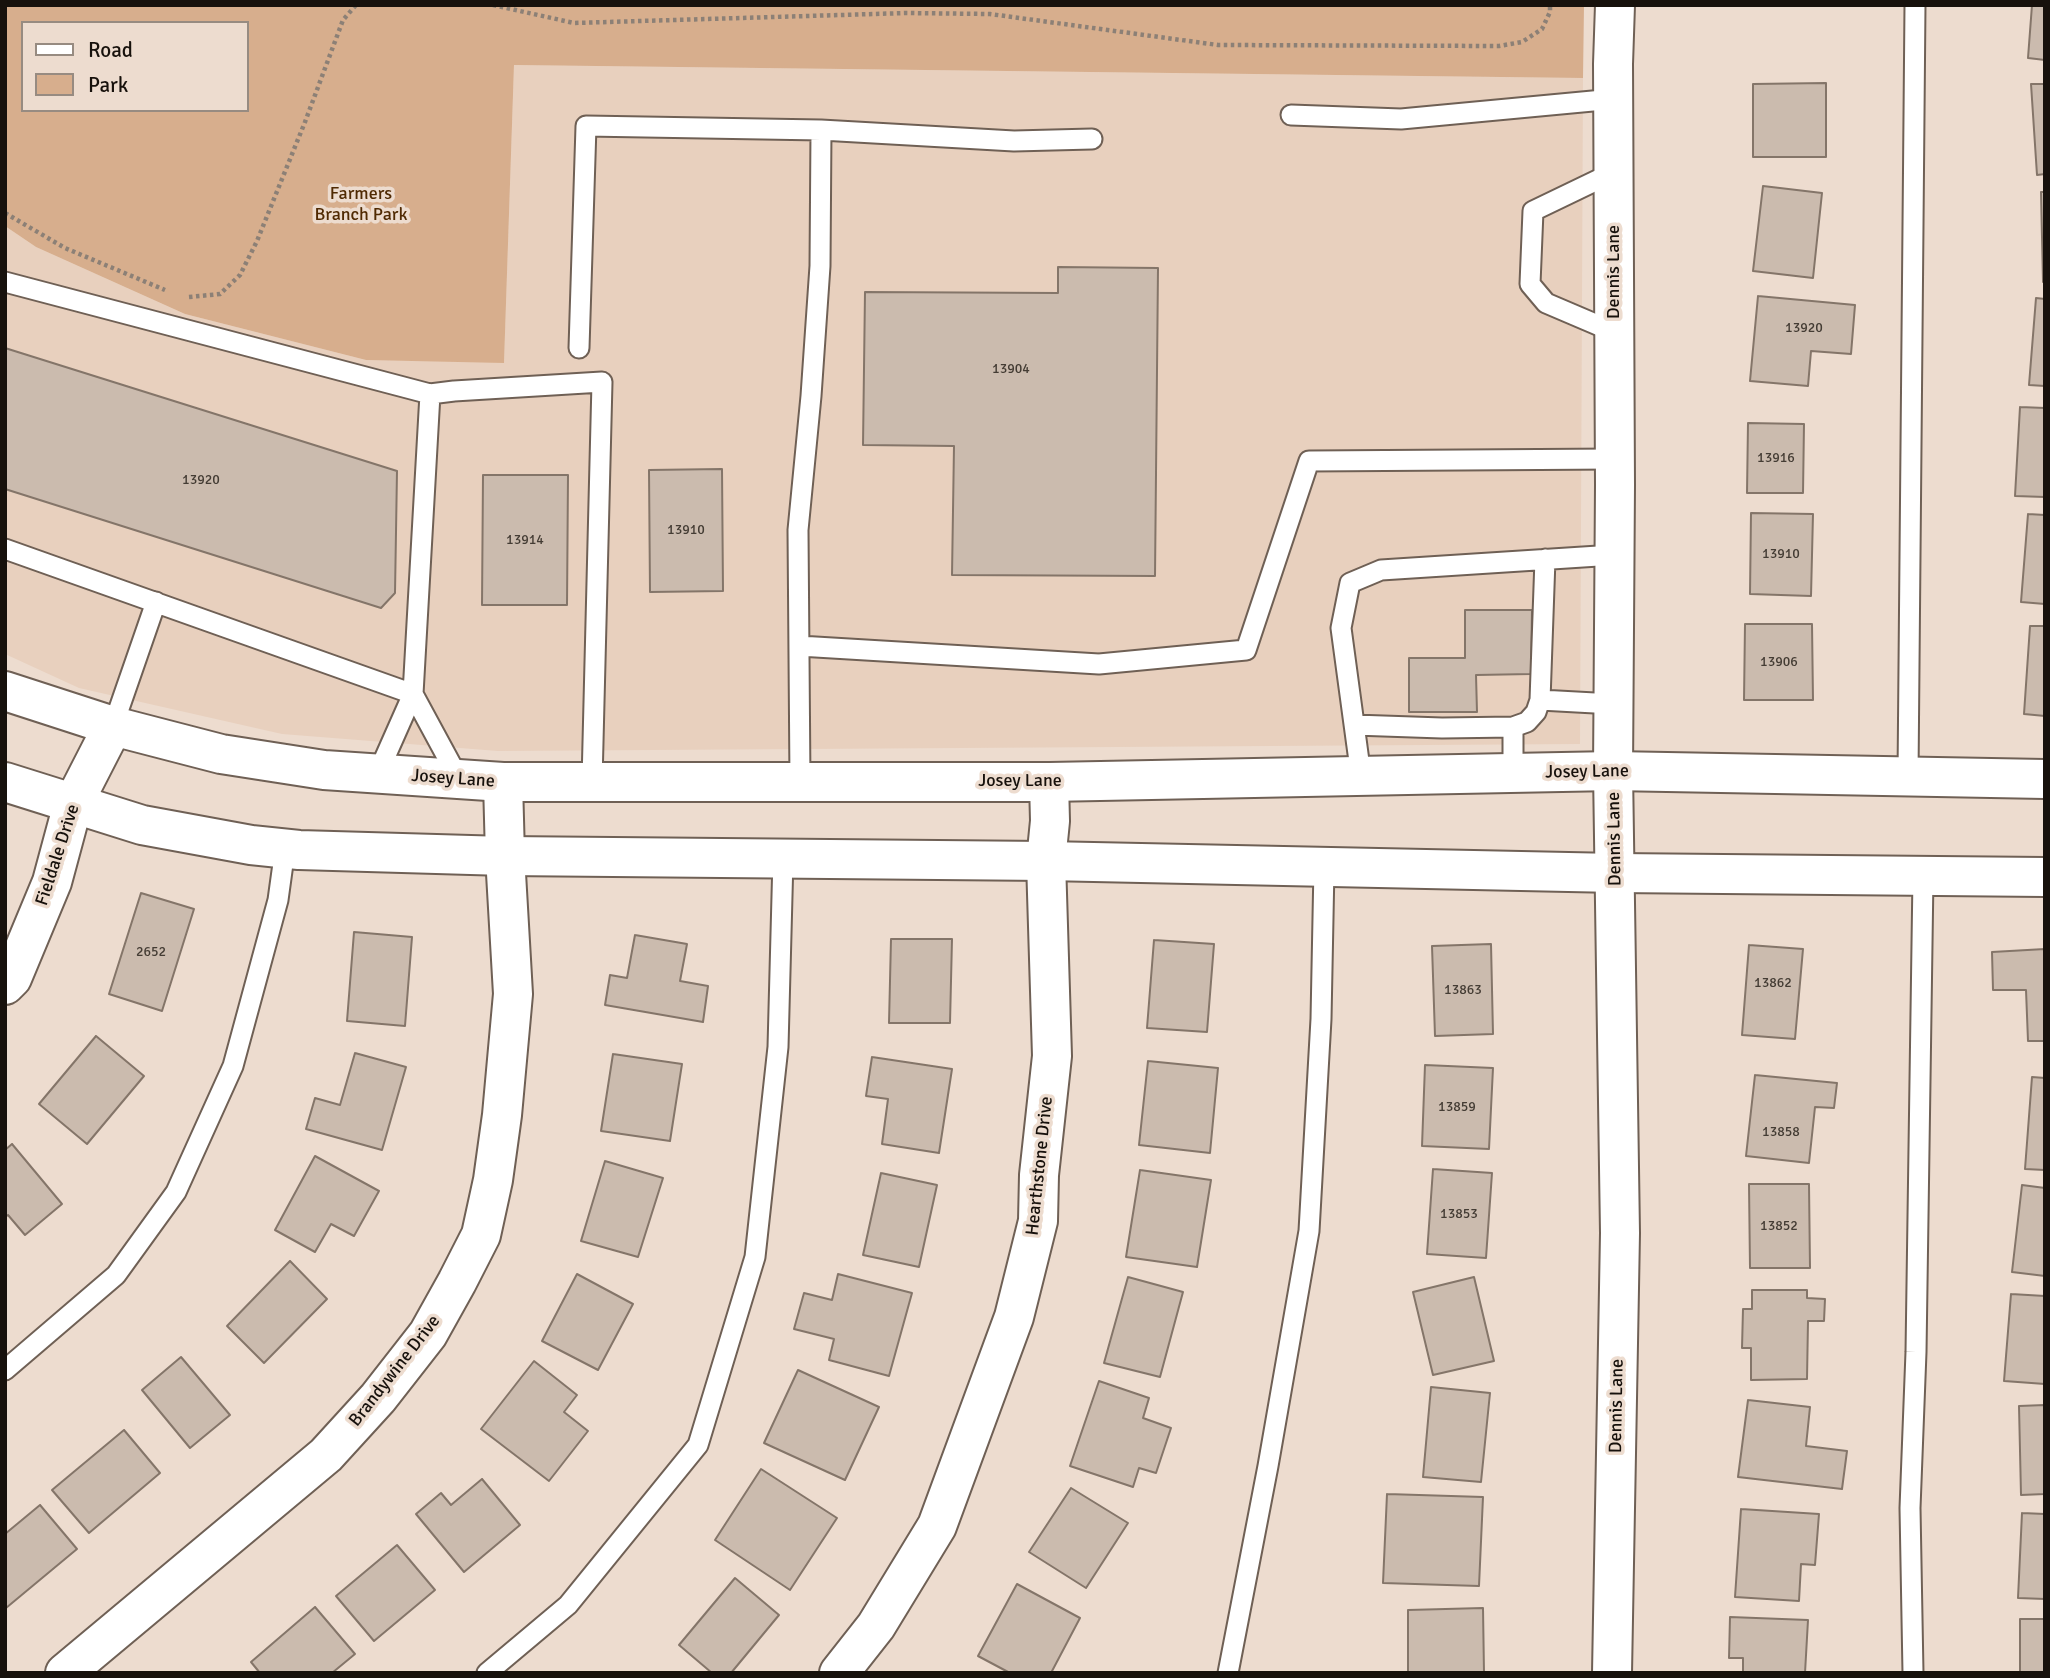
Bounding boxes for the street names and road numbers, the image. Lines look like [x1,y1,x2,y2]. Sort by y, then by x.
street label: Dennis Lane [1603,225,1625,319]
street label: Josey Lane [1545,760,1629,784]
street label: Josey Lane [411,765,495,793]
street label: Josey Lane [978,770,1062,792]
street label: Dennis Lane [1603,792,1627,886]
street label: Fieldale Drive [31,802,85,908]
street label: Hearthstone Drive [1022,1095,1058,1237]
street label: Brandywine Drive [345,1311,445,1431]
street label: Dennis Lane [1605,1359,1629,1453]

